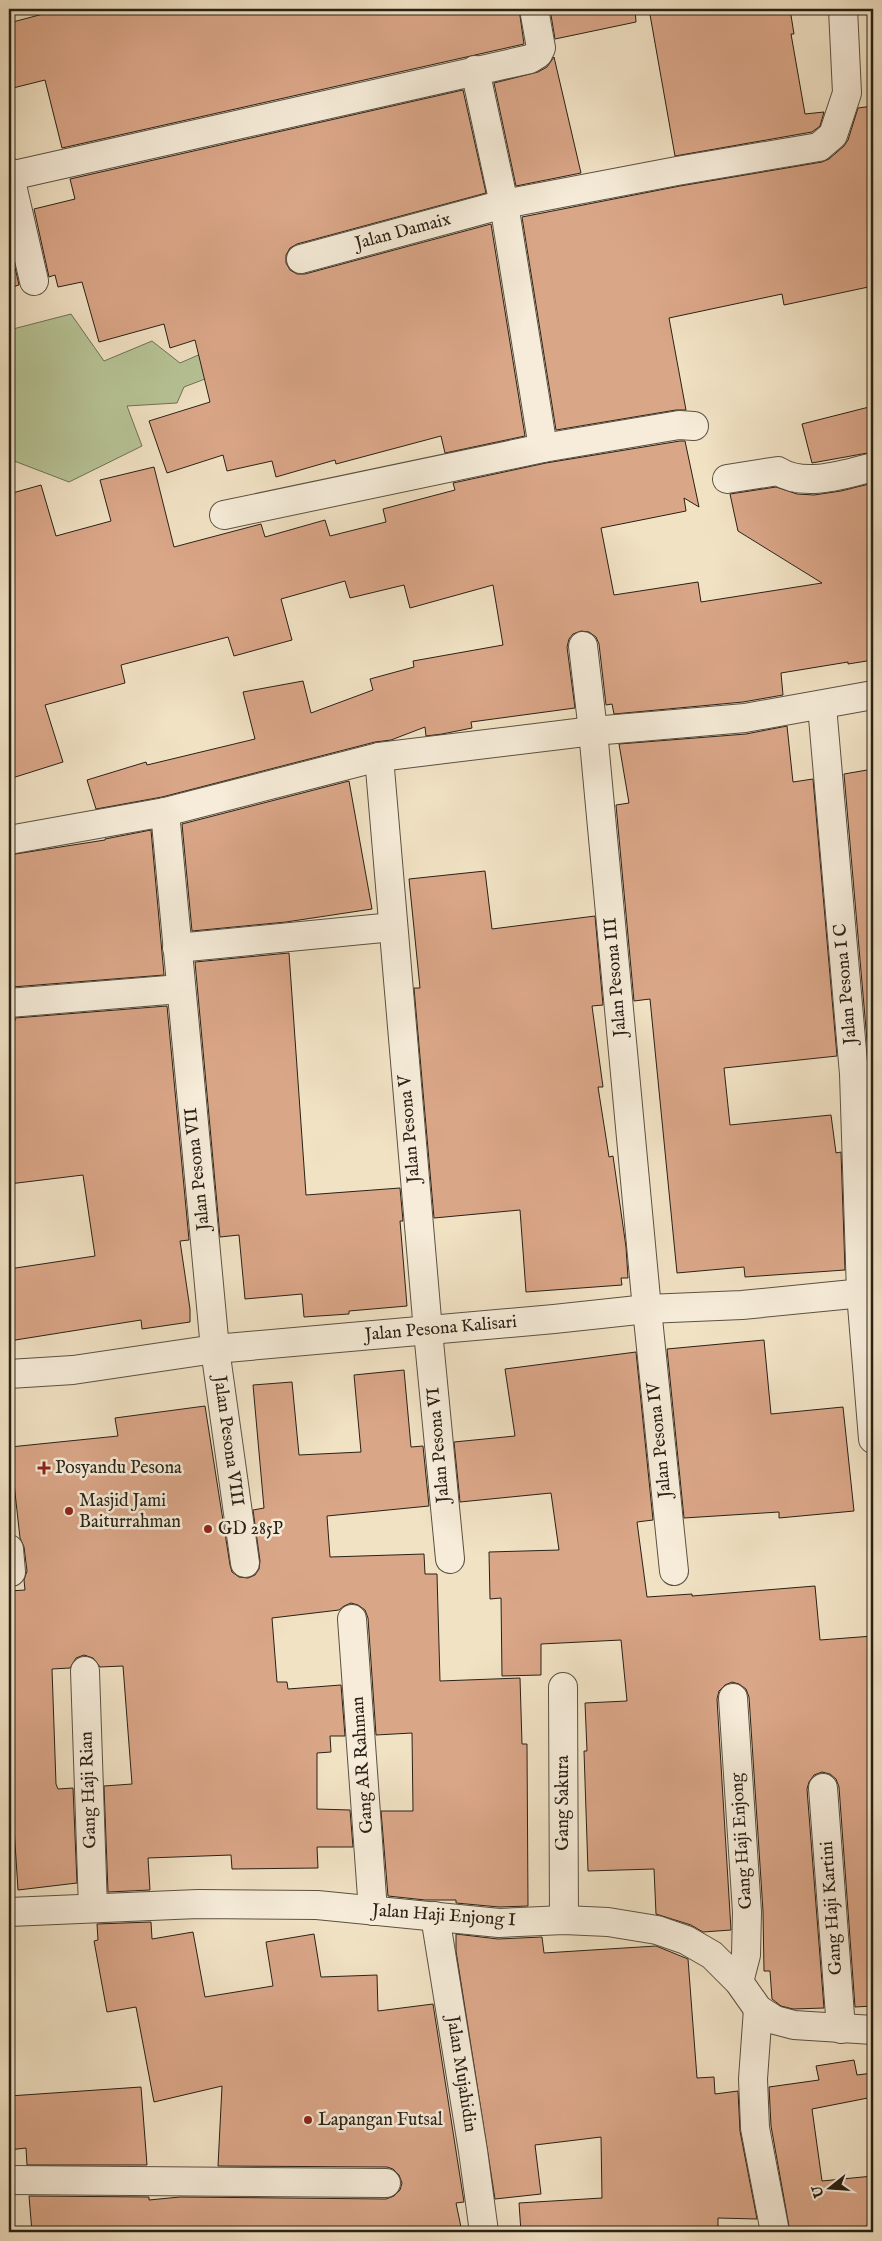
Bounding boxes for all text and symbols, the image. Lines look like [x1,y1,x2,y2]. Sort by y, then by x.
street label: Jalan Damaix [351,208,454,256]
street label: Jalan Pesona III [599,916,633,1040]
street label: Jalan Pesona I C [829,923,863,1047]
street label: Jalan Pesona V [394,1073,426,1186]
street label: Jalan Pesona VII [180,1106,216,1234]
street label: Jalan Pesona Kalisari [362,1311,518,1347]
street label: Jalan Pesona VIII [207,1372,249,1508]
street label: Jalan Pesona IV [642,1380,678,1501]
street label: Jalan Pesona VI [422,1386,456,1506]
place label: Posyandu Pesona [55,1457,182,1480]
marker: Posyandu Pesona [37,1461,51,1475]
place label: Masjid Jami Baiturrahman [79,1490,181,1534]
marker: Masjid Jami Baiturrahman [63,1505,75,1517]
place label: GD 285P [218,1518,283,1541]
marker: GD 285P [202,1523,214,1535]
street label: Gang AR Rahman [347,1695,379,1834]
street label: Gang Haji Rian [75,1731,103,1849]
street label: Gang Sakura [552,1755,575,1851]
street label: Gang Haji Enjong [726,1772,758,1910]
street label: Gang Haji Kartini [816,1840,848,1976]
street label: Jalan Haji Enjong I [369,1899,517,1933]
street label: Jalan Mujahidin [440,2012,482,2134]
place label: Lapangan Futsal [318,2109,443,2132]
marker: Lapangan Futsal [302,2114,314,2126]
north arrow [804,2164,854,2214]
text: U [808,2182,829,2201]

